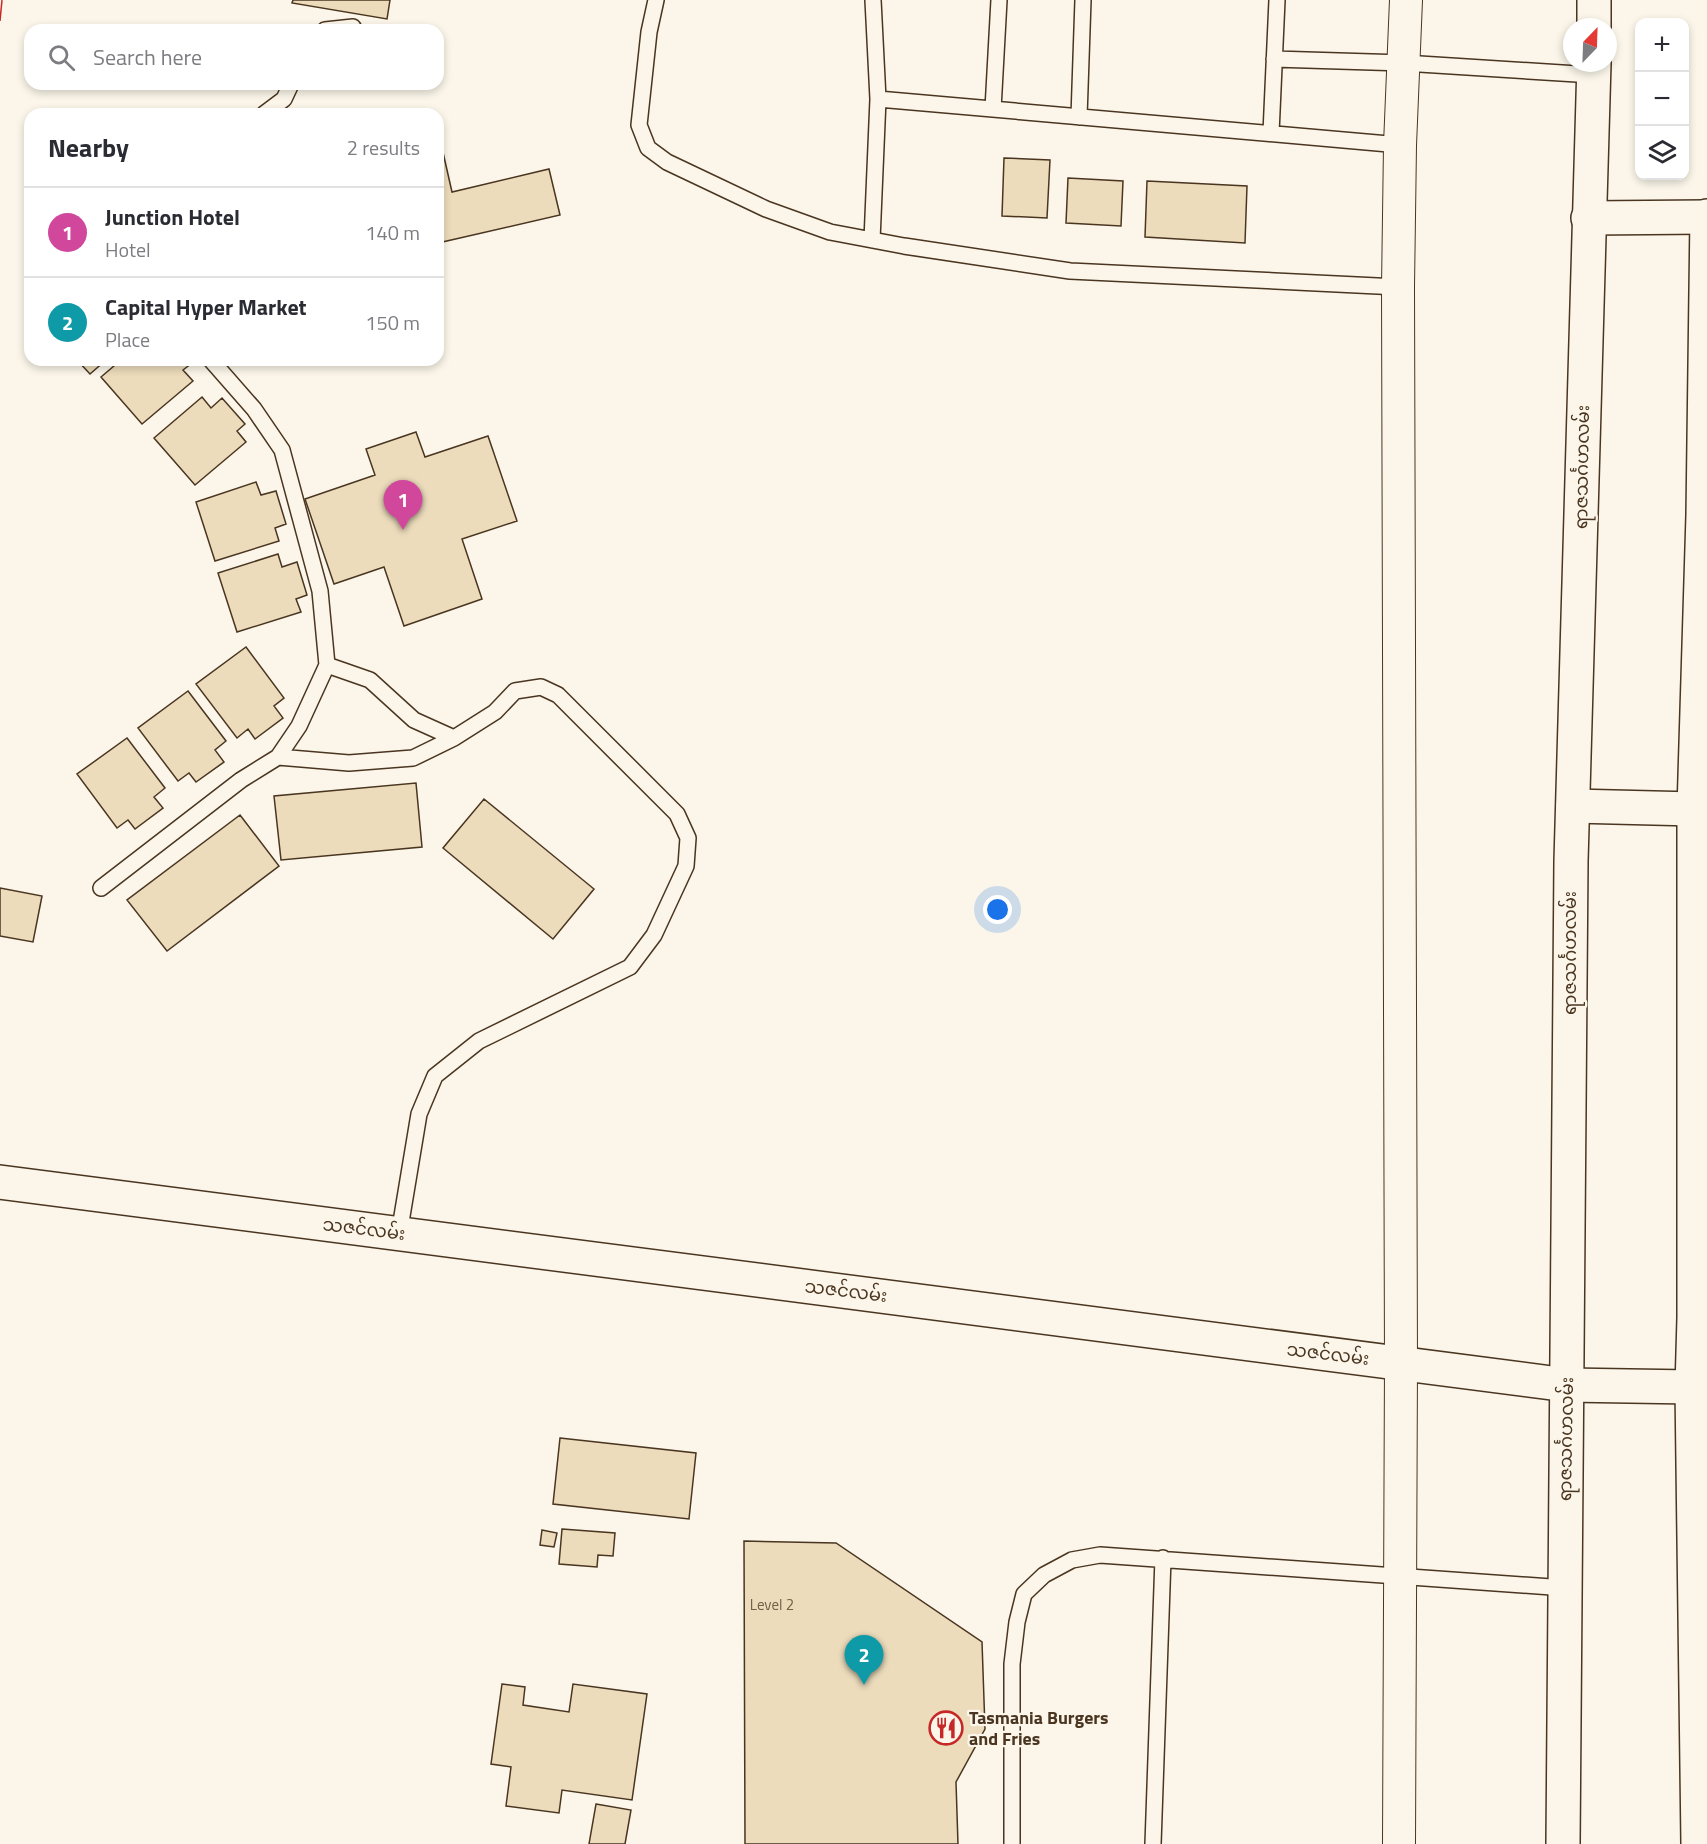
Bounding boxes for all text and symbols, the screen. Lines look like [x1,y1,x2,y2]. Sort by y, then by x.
north arrow [1563,18,1617,72]
map controls [1635,18,1689,180]
button: + [1635,18,1689,72]
search box [24,24,444,90]
text: Search here [93,40,202,74]
icon: search [45,41,78,74]
button: − [1635,72,1689,126]
button: layers [1635,126,1689,180]
text: Nearby [48,128,129,167]
text: 2 results [347,132,420,163]
text: Junction Hotel [105,200,240,234]
text: 1 [62,217,73,248]
text: 140 m [365,217,420,248]
text: Hotel [105,234,151,265]
text: Capital Hyper Market [105,290,307,324]
text: 2 [62,307,73,338]
text: 150 m [365,307,420,338]
text: Place [105,324,150,355]
street label: ရာဇသင်္ဂဟလမ်း [1567,405,1598,529]
pin: 1 [384,480,422,530]
street label: ရာဇသင်္ဂဟလမ်း [1556,891,1585,1015]
your location [983,895,1012,924]
street label: သဇင်လမ်း [321,1210,407,1247]
street label: သဇင်လမ်း [803,1272,889,1309]
street label: သဇင်လမ်း [1285,1335,1371,1372]
street label: ရာဇသင်္ဂဟလမ်း [1551,1377,1582,1501]
house number: Level 2 [750,1593,794,1616]
pin: 2 [844,1636,884,1685]
place label: Tasmania Burgers and Fries [969,1704,1109,1752]
restaurant icon: Tasmania Burgers and Fries [928,1710,964,1746]

